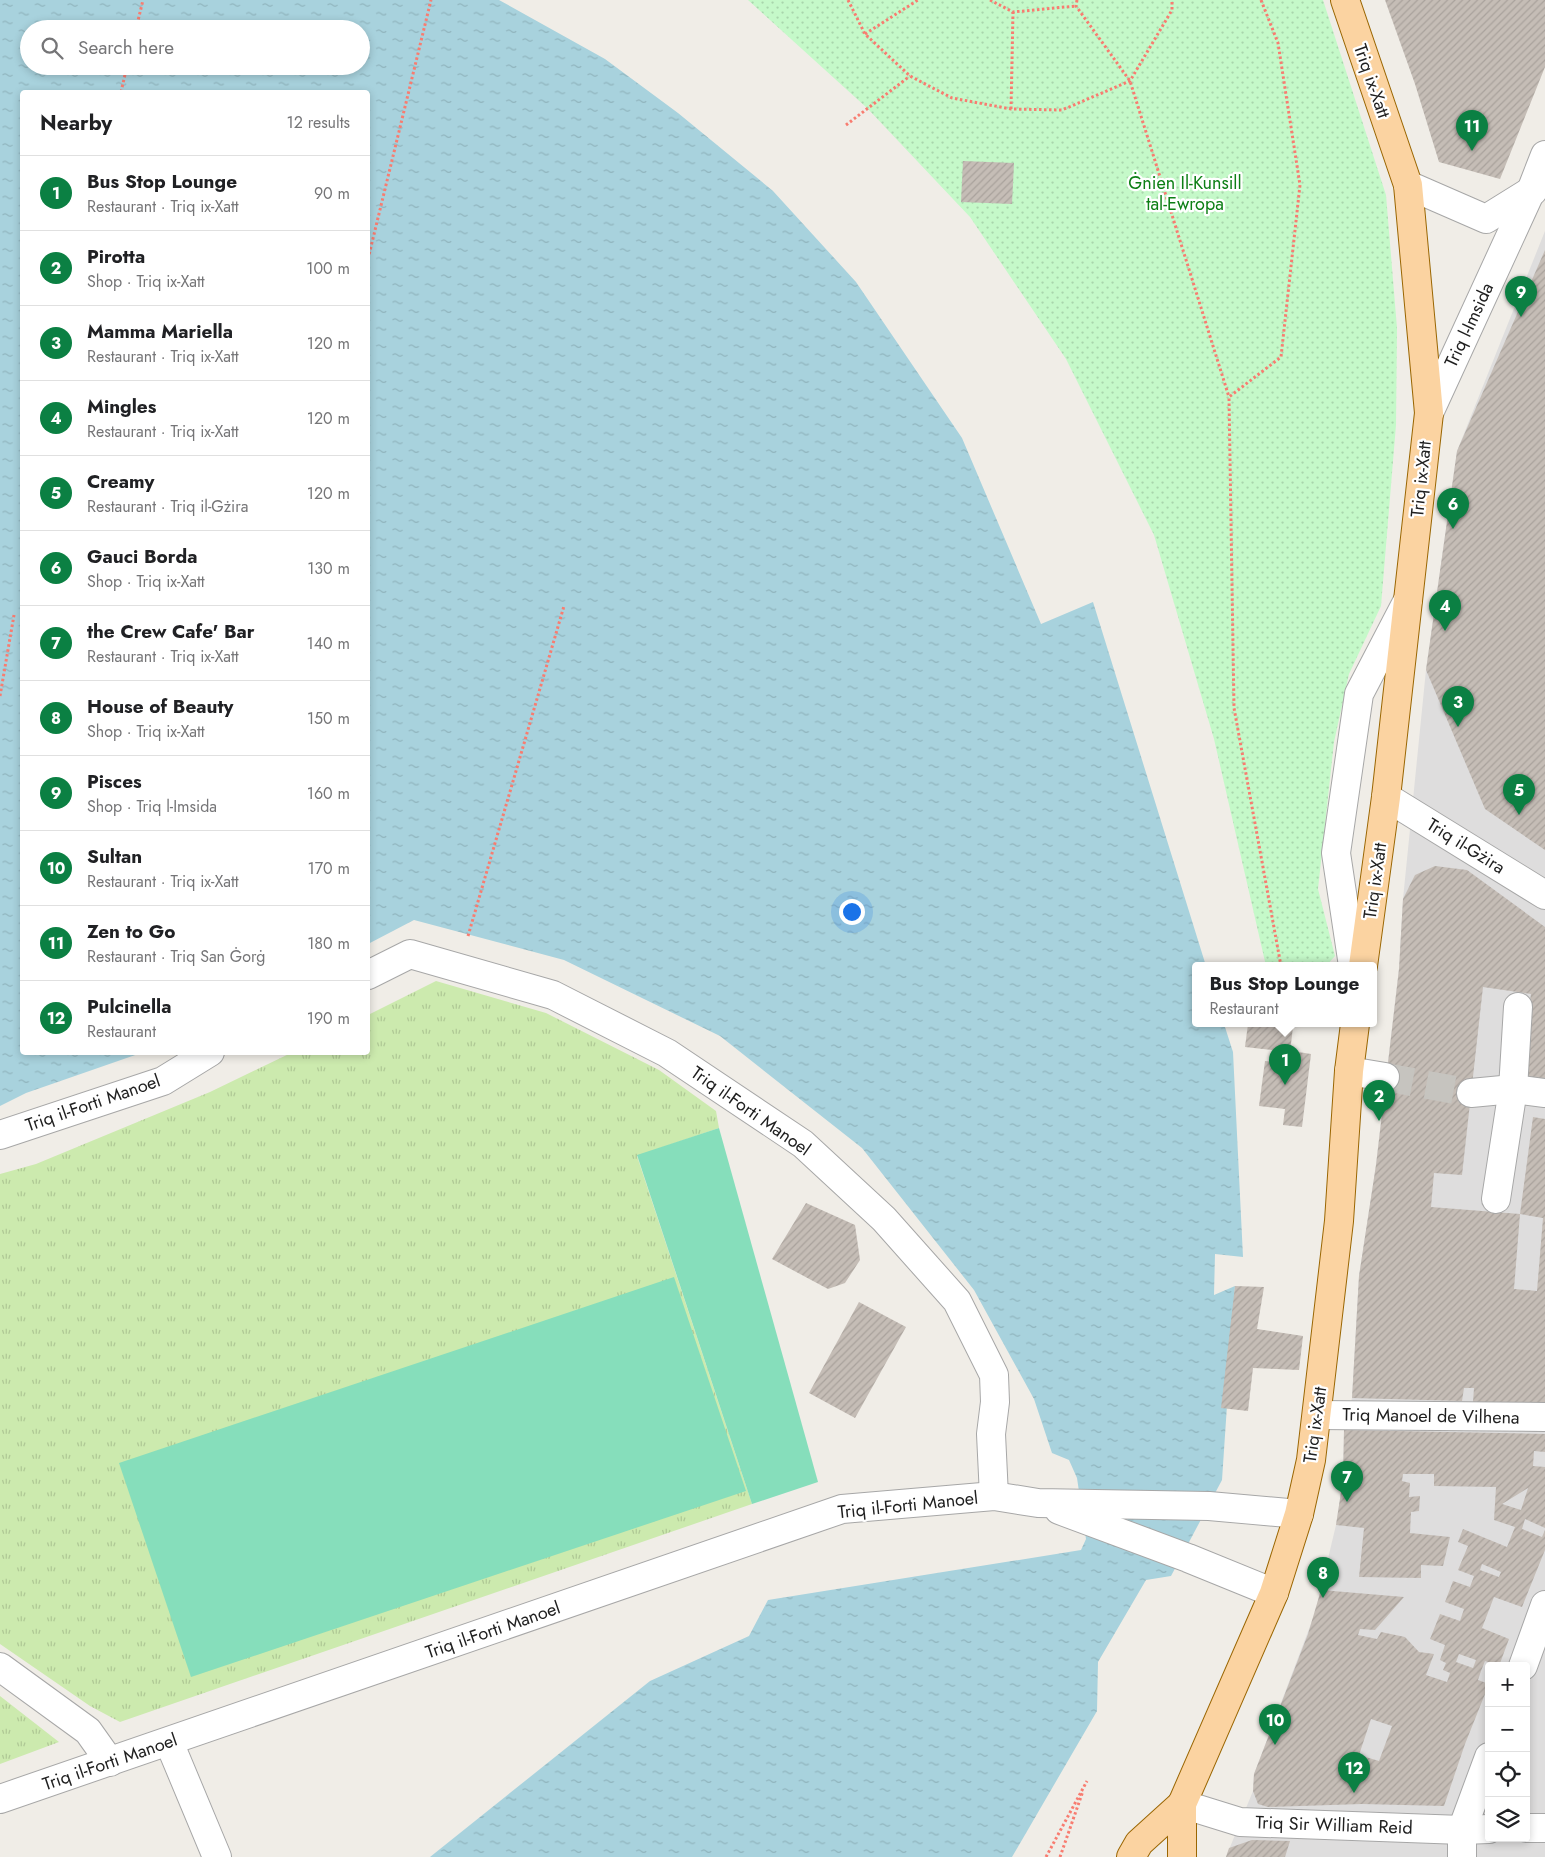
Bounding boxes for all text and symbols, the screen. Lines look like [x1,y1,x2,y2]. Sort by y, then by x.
search box [20,20,370,75]
icon: search [38,34,66,62]
text: Search here [78,34,174,61]
street label: Triq ix-Xatt [1347,40,1397,122]
text: Nearby [40,108,112,138]
pin: 11 [1456,110,1488,151]
text: 12 results [287,111,350,134]
text: Bus Stop Lounge [87,168,237,195]
park label: Ġnien Il-Kunsill tal-Ewropa [1128,170,1242,217]
text: 1 [52,182,60,205]
text: 90 m [314,182,350,205]
text: Restaurant · Triq ix-Xatt [87,195,239,218]
text: Pirotta [87,243,145,270]
text: 2 [51,257,61,280]
text: 100 m [306,257,350,280]
text: Shop · Triq ix-Xatt [87,270,205,293]
pin: 9 [1505,276,1537,317]
street label: Triq l-Imsida [1438,278,1500,372]
text: Mamma Mariella [87,318,233,345]
text: 3 [51,332,61,355]
text: 120 m [307,332,350,355]
text: Restaurant · Triq ix-Xatt [87,345,239,368]
text: Mingles [87,393,156,420]
text: 4 [50,407,62,430]
text: 120 m [307,407,350,430]
text: Restaurant · Triq ix-Xatt [87,420,239,443]
street label: Triq ix-Xatt [1404,439,1438,519]
text: Creamy [87,468,154,495]
text: 5 [51,482,61,505]
text: 120 m [307,482,350,505]
pin: 6 [1437,488,1469,529]
text: Restaurant · Triq il-Gżira [87,495,248,518]
text: Gauci Borda [87,543,198,570]
text: 6 [51,557,61,580]
text: 130 m [307,557,350,580]
text: Shop · Triq ix-Xatt [87,570,205,593]
pin: 4 [1429,590,1461,631]
text: the Crew Cafe' Bar [87,618,255,645]
text: 7 [51,632,61,655]
text: 140 m [307,632,350,655]
text: Restaurant · Triq ix-Xatt [87,645,239,668]
pin: 3 [1442,686,1474,727]
text: House of Beauty [87,693,233,720]
text: 8 [51,707,61,730]
text: 150 m [307,707,350,730]
text: Shop · Triq ix-Xatt [87,720,205,743]
text: Pisces [87,768,142,795]
pin: 5 [1503,774,1535,815]
text: 9 [51,782,61,805]
text: 160 m [307,782,350,805]
text: Shop · Triq l-Imsida [87,795,217,818]
street label: Triq il-Gżira [1422,812,1510,880]
street label: Triq ix-Xatt [1357,841,1393,921]
text: Sultan [87,843,142,870]
text: 10 [47,857,65,880]
text: 170 m [308,857,350,880]
text: Restaurant · Triq ix-Xatt [87,870,239,893]
your location [839,899,865,925]
text: Zen to Go [87,918,175,945]
text: 11 [48,932,64,955]
text: 180 m [307,932,350,955]
text: Restaurant · Triq San Ġorġ [87,945,265,968]
popup [1192,962,1377,1027]
text: Bus Stop Lounge [1209,970,1360,997]
text: Pulcinella [87,993,171,1020]
text: Restaurant [1209,997,1279,1020]
text: 12 [47,1007,65,1030]
text: 190 m [307,1007,350,1030]
text: Restaurant [87,1020,156,1043]
pin: 1 [1269,1044,1301,1085]
street label: Triq il-Forti Manoel [686,1060,816,1162]
street label: Triq il-Forti Manoel [22,1068,164,1138]
pin: 2 [1363,1080,1395,1121]
street label: Triq ix-Xatt [1297,1385,1333,1465]
street label: Triq Manoel de Vilhena [1342,1401,1520,1431]
pin: 7 [1331,1461,1363,1502]
street label: Triq il-Forti Manoel [837,1485,979,1525]
pin: 8 [1307,1557,1339,1598]
street label: Triq il-Forti Manoel [422,1595,564,1665]
map controls [1485,1662,1530,1842]
button: + [1485,1662,1530,1707]
pin: 10 [1259,1704,1291,1745]
button: − [1485,1707,1530,1752]
street label: Triq il-Forti Manoel [39,1727,181,1797]
pin: 12 [1338,1752,1370,1793]
button: locate [1485,1752,1530,1797]
button: layers [1485,1797,1530,1842]
street label: Triq Sir William Reid [1255,1809,1413,1841]

